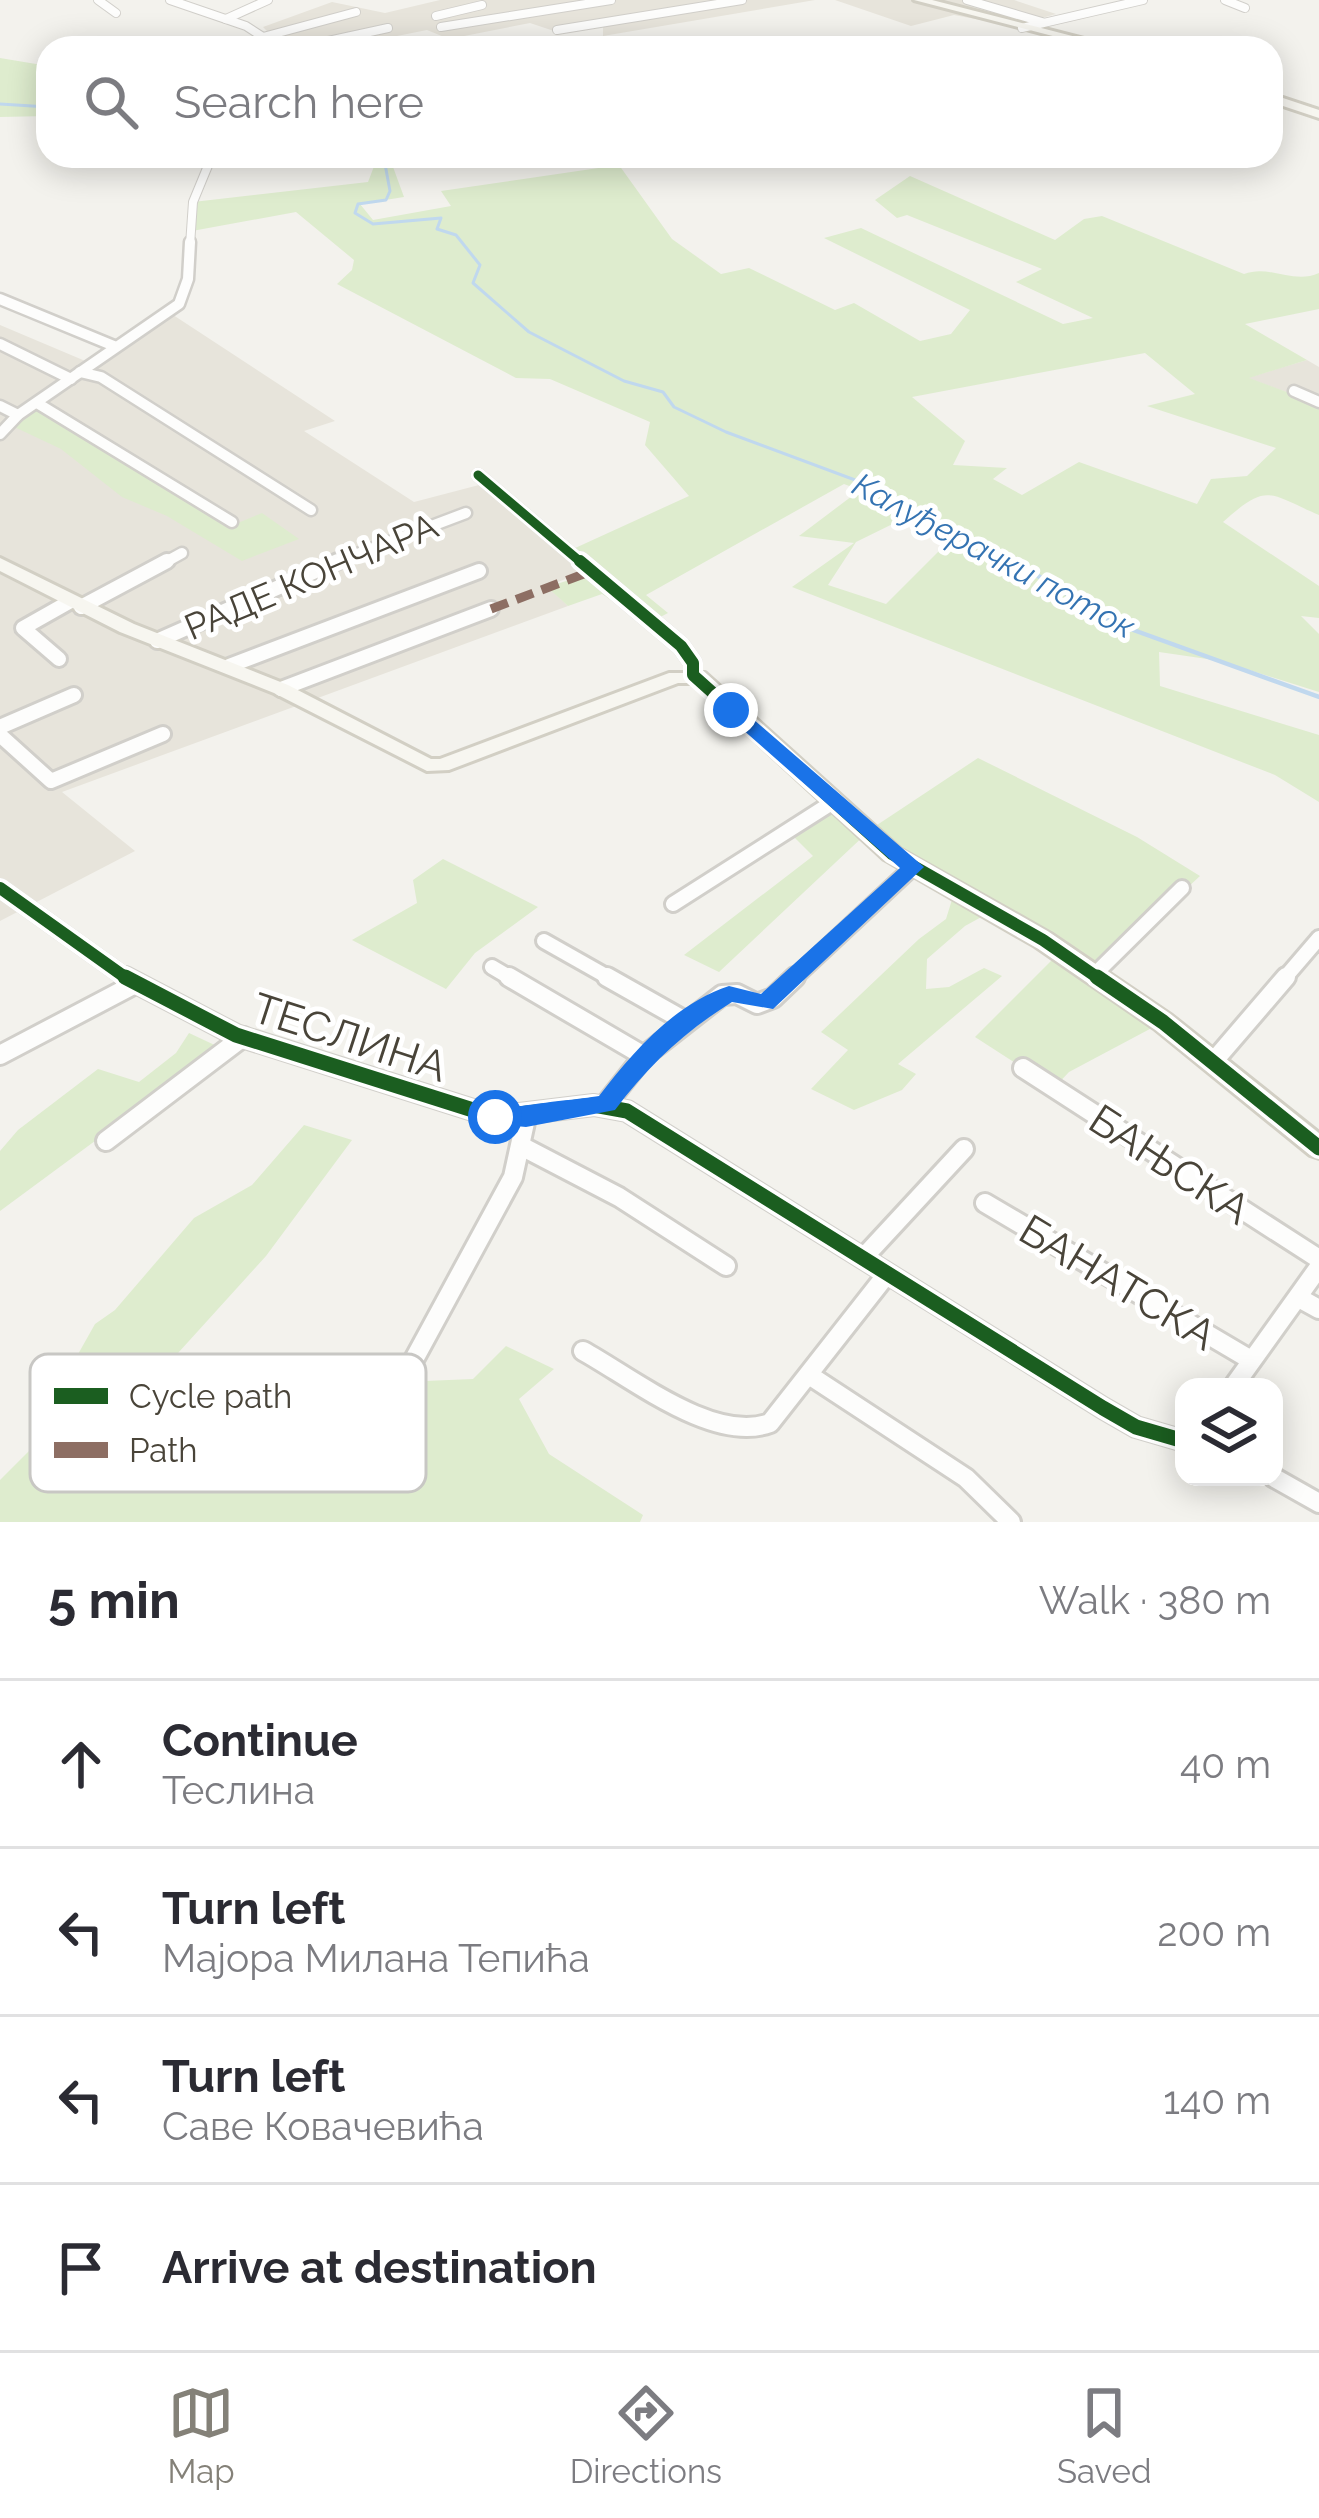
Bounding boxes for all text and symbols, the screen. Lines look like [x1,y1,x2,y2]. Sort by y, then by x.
search box [36,36,1283,168]
icon: search [78,69,144,135]
text: Search here [174,76,424,129]
water label: Калуђерачки поток [846,465,1142,647]
street label: РАДЕ КОНЧАРА [178,504,444,648]
route end [704,683,758,737]
street label: ТЕСЛИНА [247,983,453,1092]
route start [468,1090,522,1144]
street label: БАЊСКА [1080,1094,1259,1234]
street label: БАНАТСКА [1011,1205,1225,1360]
legend [30,1354,426,1492]
text: Cycle path [129,1377,292,1416]
map controls [1175,1378,1283,1486]
button: layers [1175,1378,1283,1486]
text: Path [129,1431,198,1470]
text: 5 min [48,1570,180,1630]
text: Walk · 380 m [1039,1577,1271,1623]
text: Continue [162,1714,358,1767]
icon: ahead [48,1731,114,1797]
text: 40 m [1180,1741,1271,1787]
text: Теслина [162,1767,315,1813]
text: Turn left [162,1882,345,1935]
icon: left [48,1899,114,1965]
text: 200 m [1157,1909,1271,1955]
text: Мајора Милана Тепића [162,1935,590,1981]
text: Turn left [162,2050,345,2103]
icon: left [48,2067,114,2133]
text: 140 m [1163,2077,1271,2123]
text: Саве Ковачевића [162,2103,484,2149]
icon: arrive [48,2235,114,2301]
text: Arrive at destination [162,2241,597,2294]
tab: Map [168,2380,235,2491]
tab: Directions [570,2380,722,2491]
tab: Saved [1057,2380,1151,2491]

